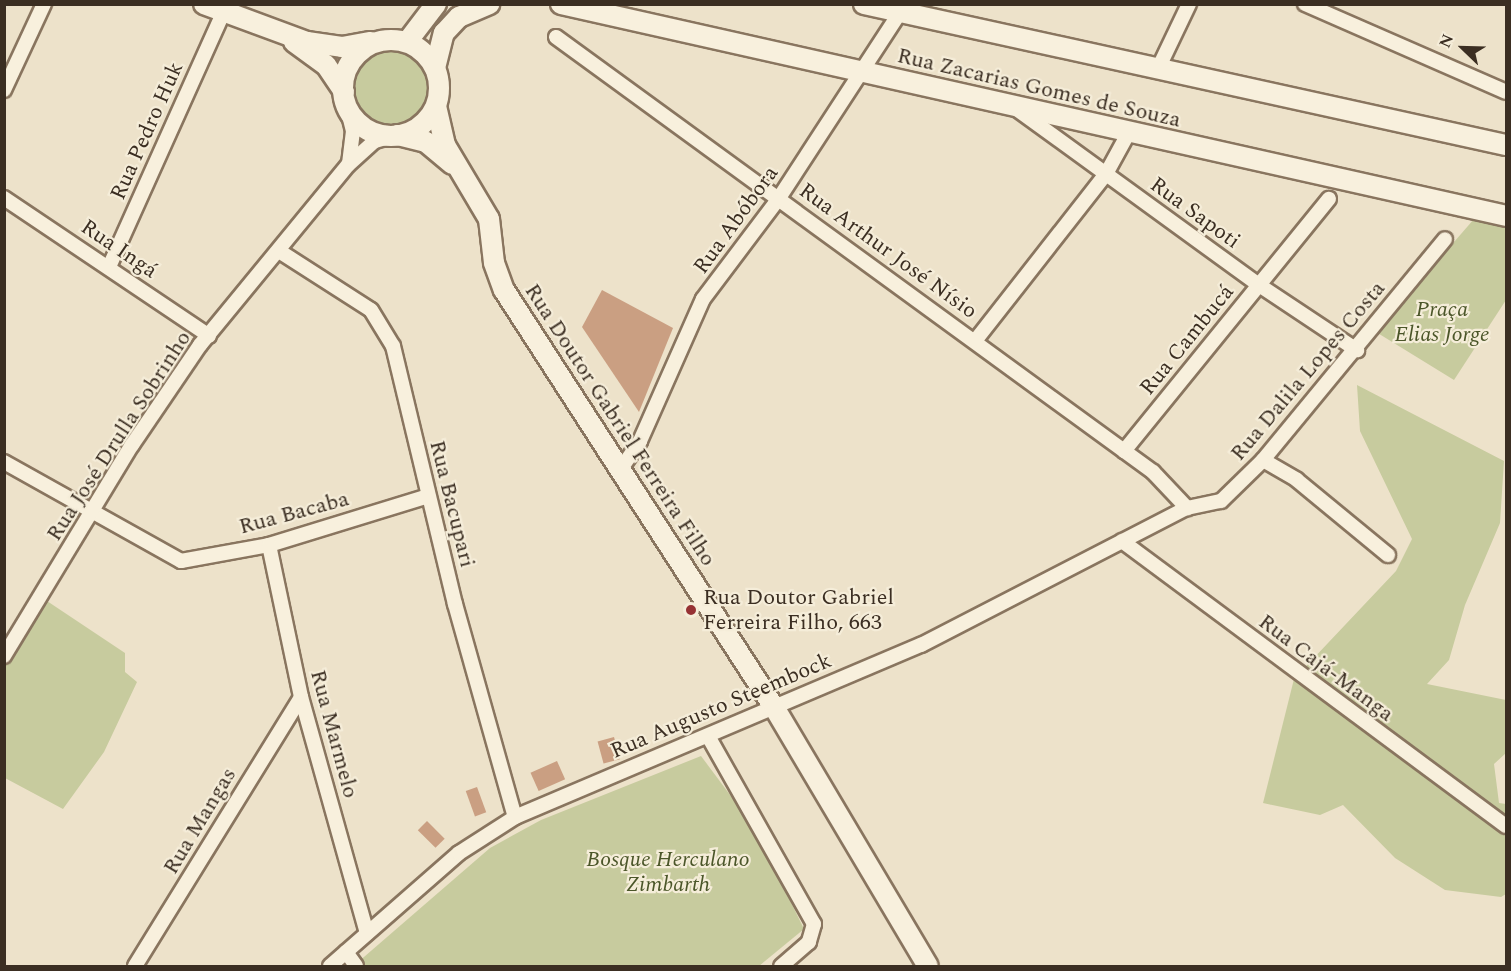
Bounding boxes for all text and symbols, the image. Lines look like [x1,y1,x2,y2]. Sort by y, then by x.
north arrow [1433,18,1493,78]
text: N [1433,30,1460,52]
street label: Rua Zacarias Gomes de Souza [895,42,1183,134]
street label: Rua Pedro Huk [105,58,189,204]
street label: Rua Abóbora [688,161,784,279]
street label: Rua Sapoti [1145,171,1245,255]
street label: Rua Arthur José Nísio [794,177,982,325]
street label: Rua Ingá [76,214,162,284]
street label: Rua Dalila Lopes Costa [1225,276,1391,466]
street label: Rua Doutor Gabriel Ferreira Filho [519,279,721,571]
street label: Rua Cambucá [1134,279,1240,401]
park label: Praça Elias Jorge [1394,296,1490,348]
street label: Rua José Drulla Sobrinho [41,326,197,546]
street label: Rua Bacupari [423,438,481,570]
street label: Rua Bacaba [236,486,352,540]
place label: Rua Doutor Gabriel Ferreira Filho, 663 [703,584,894,636]
marker: Rua Doutor Gabriel Ferreira Filho, 663 [684,603,698,617]
street label: Rua Cajá-Manga [1253,609,1399,727]
street label: Rua Augusto Steembock [607,647,835,765]
street label: Rua Marmelo [304,667,364,801]
street label: Rua Mangas [158,763,242,879]
park label: Bosque Herculano Zimbarth [586,846,750,897]

